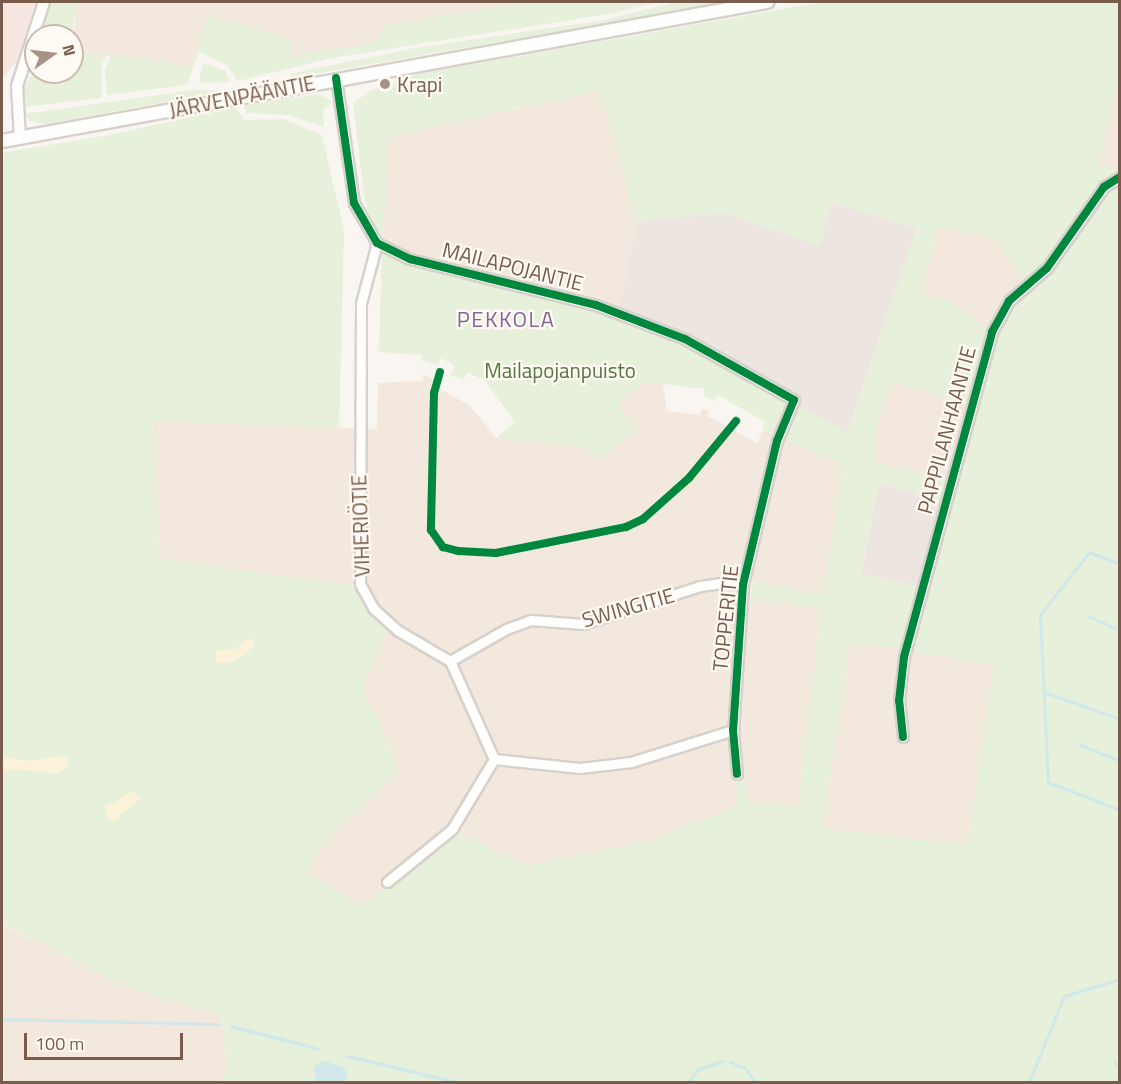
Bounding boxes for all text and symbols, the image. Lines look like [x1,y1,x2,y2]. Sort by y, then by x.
north arrow [24,24,84,84]
text: N [57,42,83,58]
street label: JÄRVENPÄÄNTIE [167,69,317,123]
place label: Krapi [397,71,442,97]
marker: Krapi [378,77,392,91]
street label: MAILAPOJANTIE [440,236,586,296]
district label: PEKKOLA [457,307,555,333]
street label: PAPPILANHAANTIE [912,343,980,517]
park label: Mailapojanpuisto [484,357,636,383]
street label: VIHERIÖTIE [346,474,374,578]
street label: TOPPERITIE [707,564,743,672]
street label: SWINGITIE [579,582,677,632]
scale bar [27,1021,186,1059]
text: 100 m [35,1030,84,1057]

